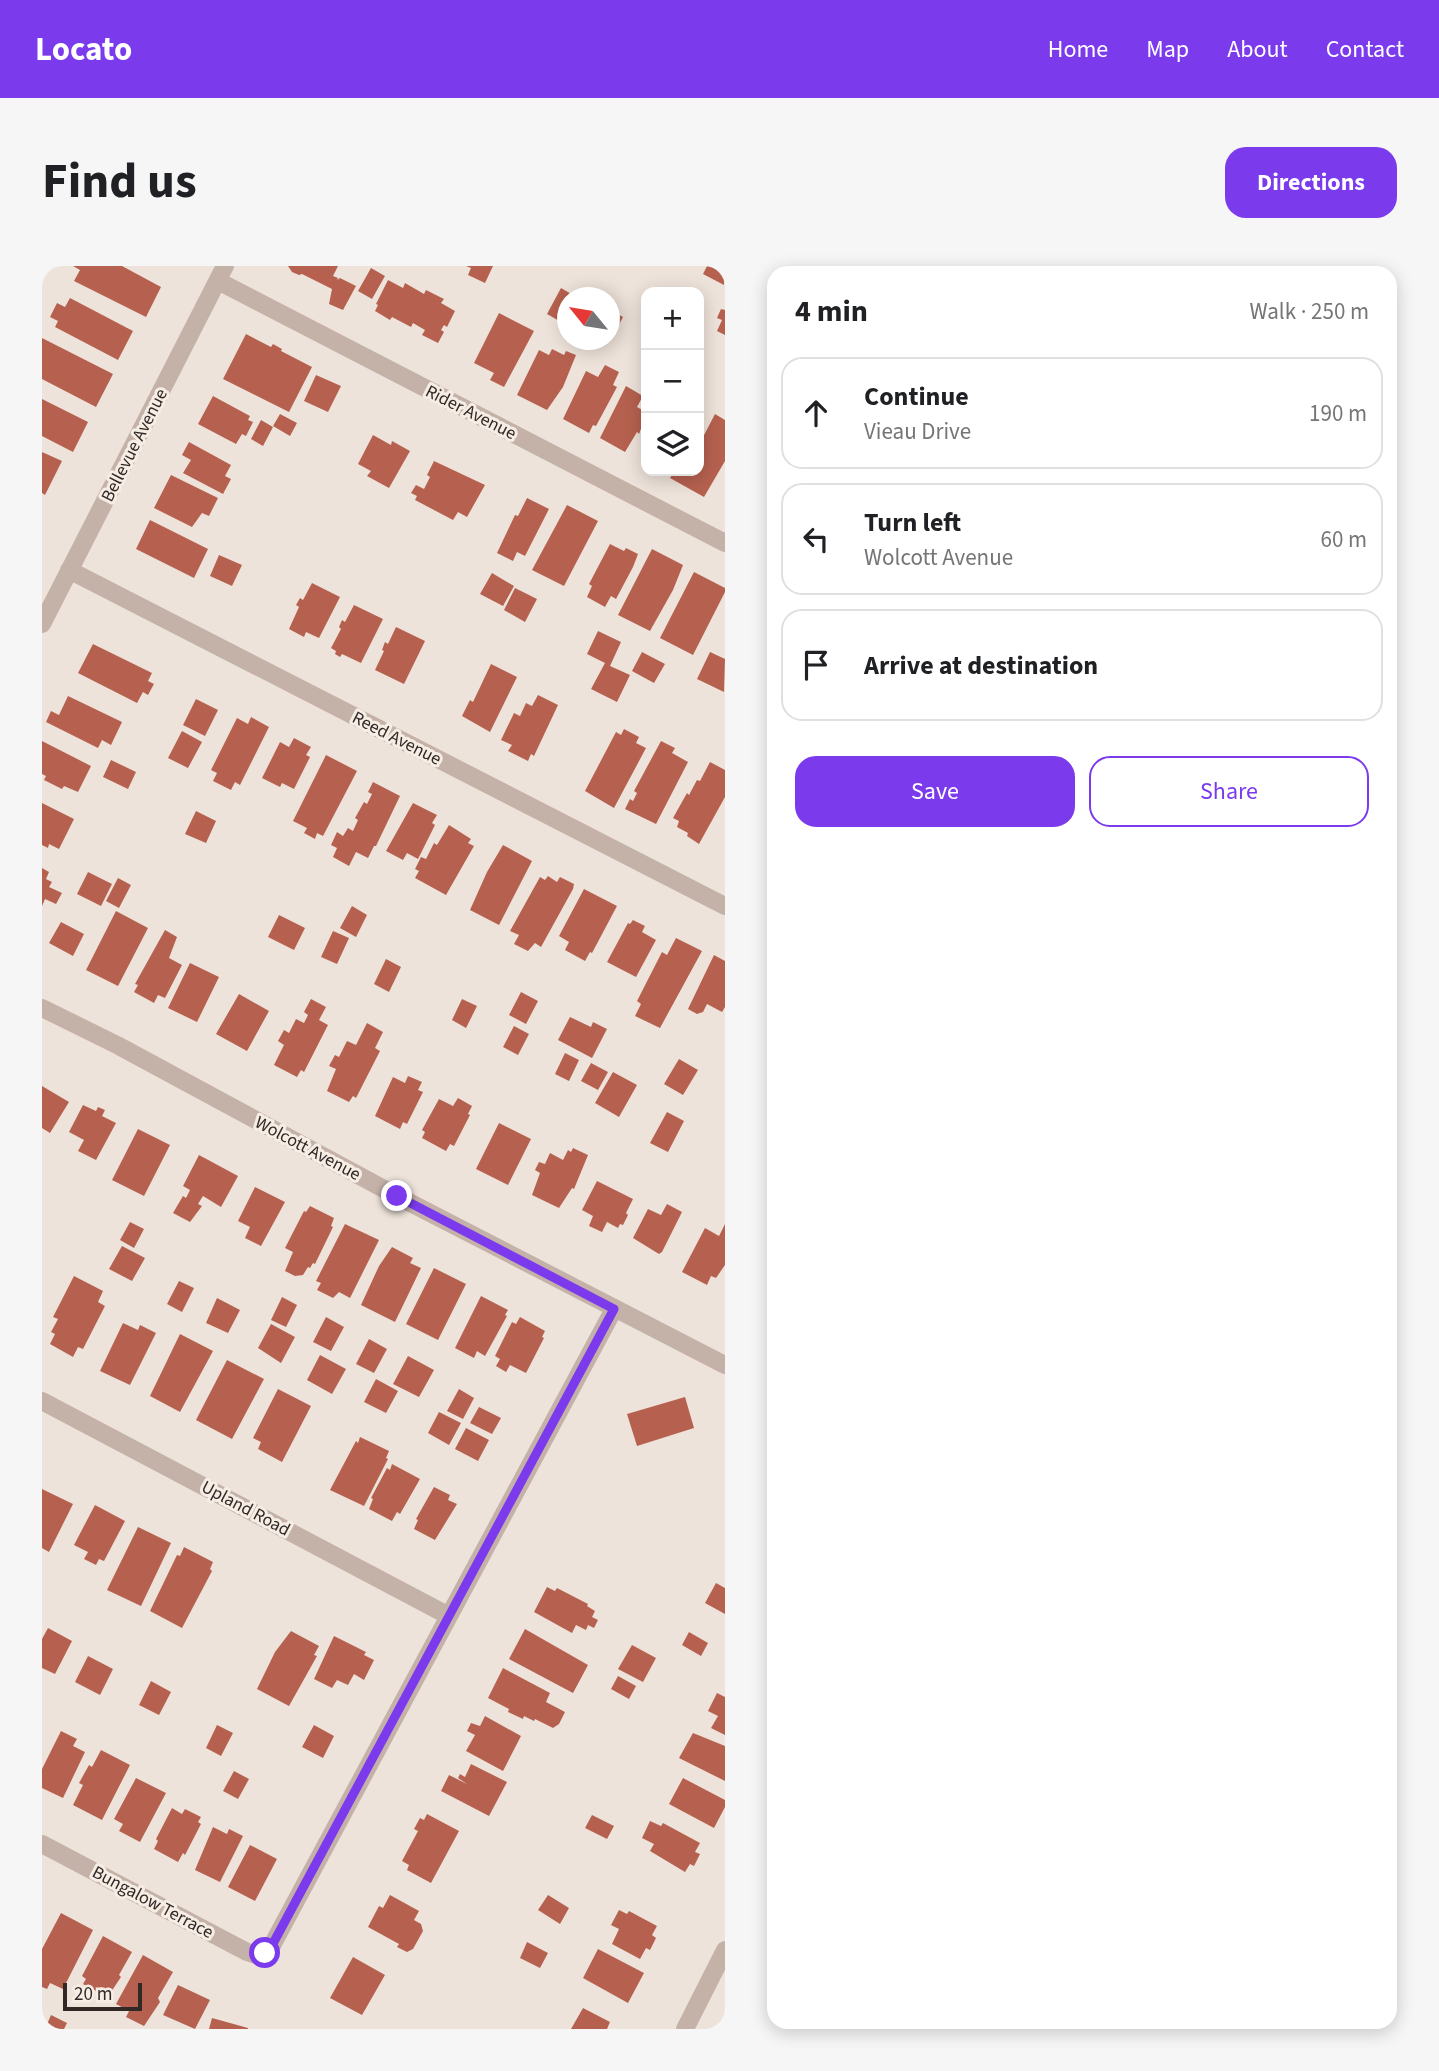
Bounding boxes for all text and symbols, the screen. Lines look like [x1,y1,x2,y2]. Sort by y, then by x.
text: Locato [35,26,132,73]
text: Home [1048,32,1108,67]
text: Map [1146,32,1189,67]
text: About [1227,32,1288,67]
text: Contact [1326,32,1404,67]
text: Find us [42,147,197,217]
button: Directions [1225,147,1397,218]
north arrow [557,287,620,350]
map controls [641,287,704,476]
button: + [641,287,704,350]
text: 4 min [795,290,868,333]
text: Walk · 250 m [1250,295,1369,328]
button: − [641,350,704,413]
text: Continue [864,378,969,415]
street label: Rider Avenue [421,379,521,446]
street label: Bellevue Avenue [95,384,174,506]
icon: ahead [797,394,835,432]
text: 190 m [1309,397,1367,430]
button: layers [641,413,704,476]
text: Vieau Drive [864,415,971,448]
text: Turn left [864,504,961,541]
icon: left [797,520,835,558]
text: 60 m [1320,523,1367,556]
text: Wolcott Avenue [864,541,1013,574]
icon: arrive [797,646,835,684]
text: Arrive at destination [864,647,1098,684]
street label: Reed Avenue [348,705,446,772]
button: Save [795,756,1075,827]
button: Share [1089,756,1369,827]
street label: Wolcott Avenue [250,1110,365,1187]
route end [381,1180,412,1211]
street label: Upland Road [197,1475,295,1542]
street label: Bungalow Terrace [88,1860,218,1945]
route start [249,1937,280,1968]
scale bar [63,1980,142,2012]
text: 20 m [74,1981,112,2008]

